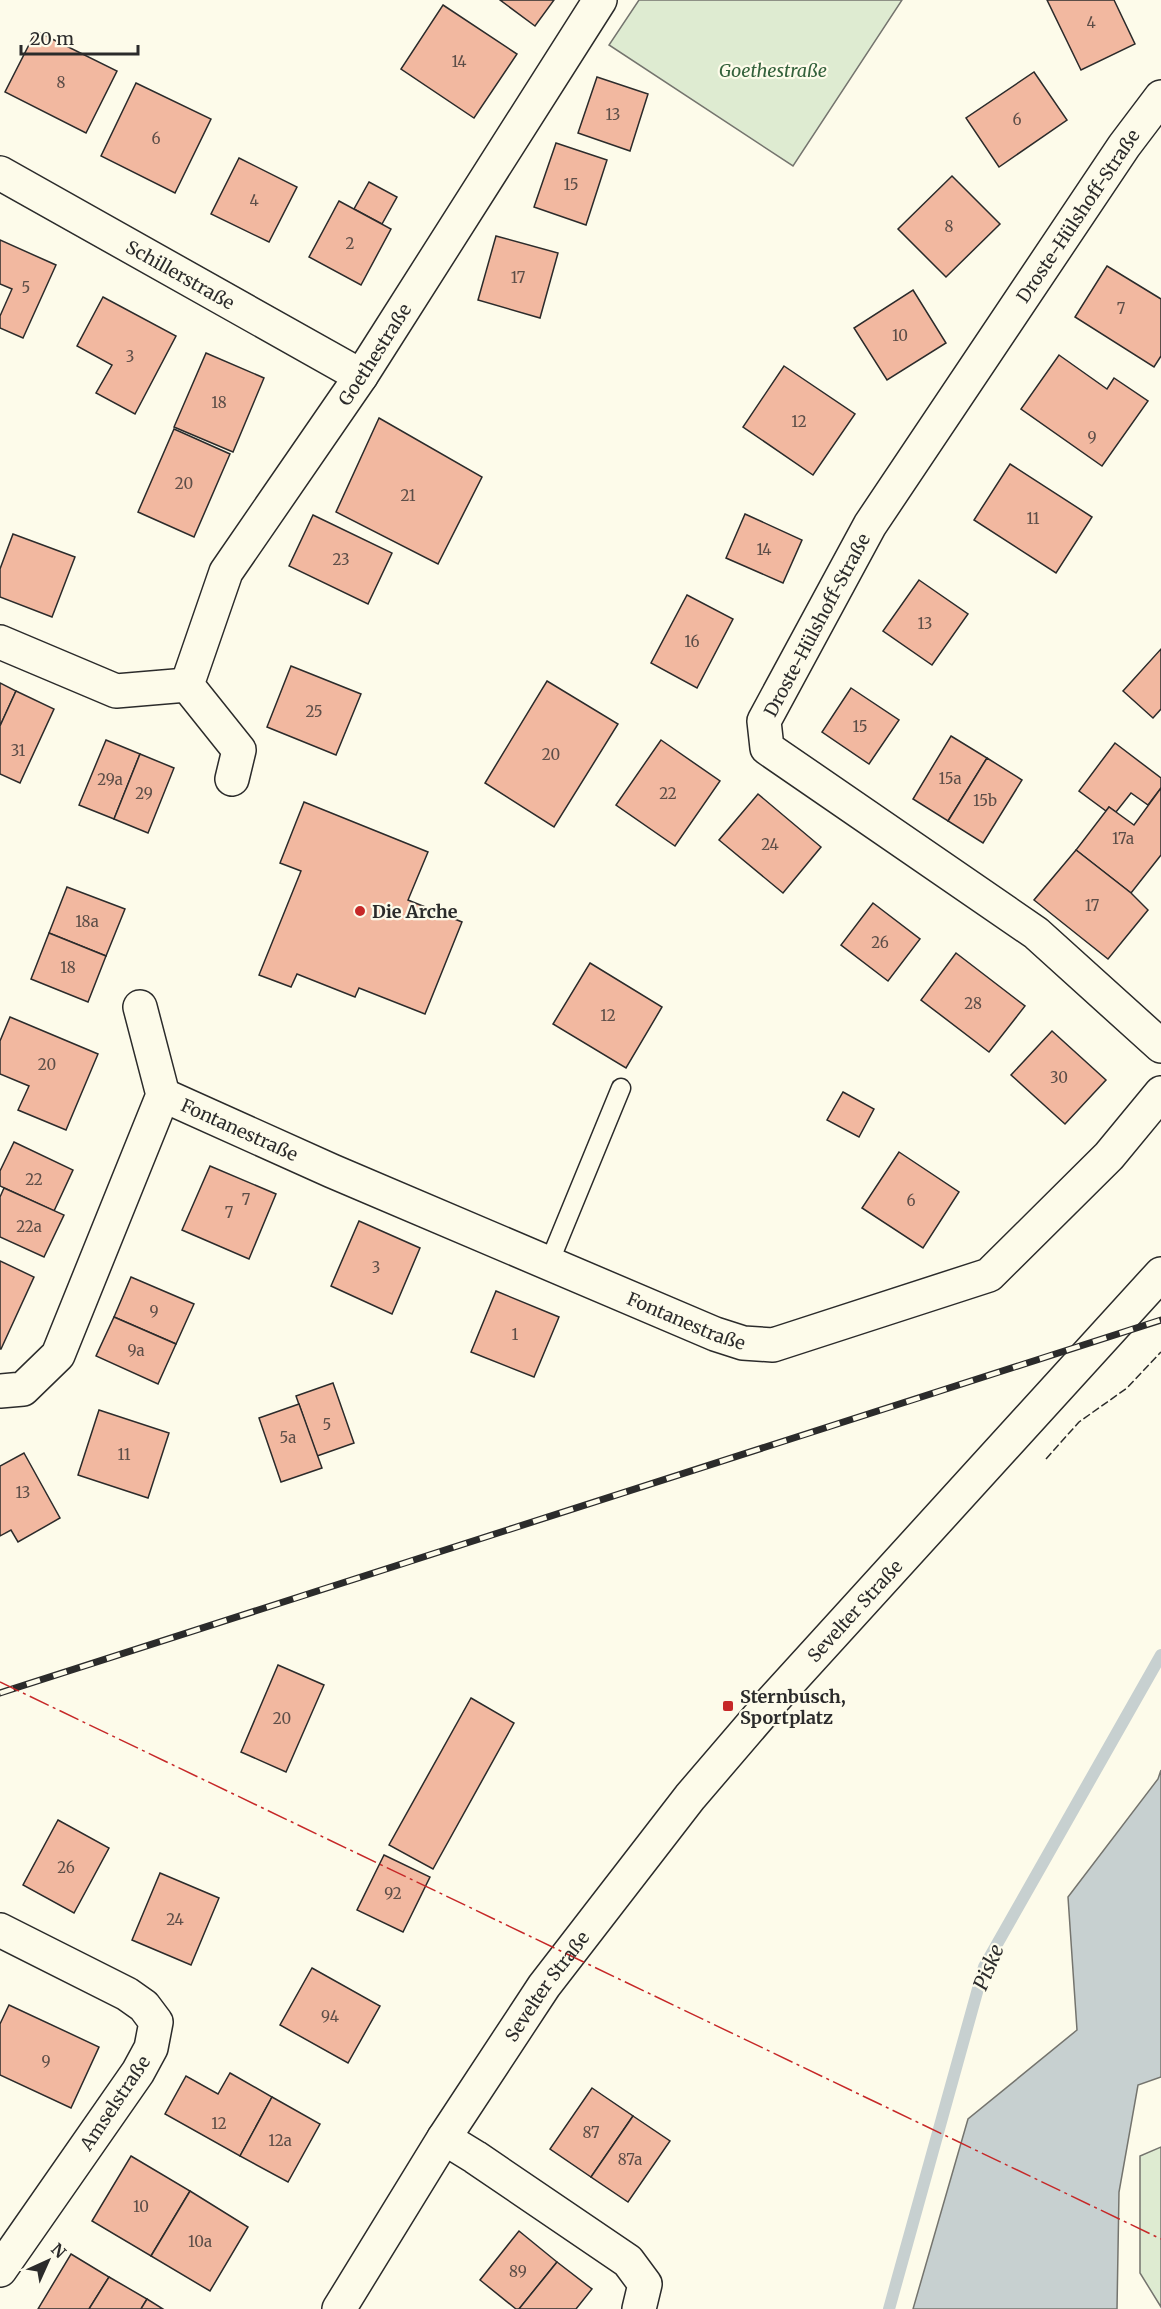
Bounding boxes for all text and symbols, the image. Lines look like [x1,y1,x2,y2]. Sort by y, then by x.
house number: 4 [1086,13,1096,32]
scale bar [21,18,138,56]
text: 20 m [30,27,74,50]
house number: 14 [451,52,467,71]
park label: Goethestraße [719,59,827,82]
house number: 8 [57,73,66,92]
house number: 13 [606,105,620,124]
house number: 6 [1012,110,1022,129]
street label: Droste-Hülshoff-Straße [1011,125,1145,307]
house number: 6 [151,129,161,148]
house number: 15 [563,175,579,194]
house number: 4 [249,191,259,210]
house number: 8 [945,217,954,236]
house number: 2 [346,234,355,253]
street label: Schillerstraße [122,235,239,314]
house number: 17 [511,268,526,287]
house number: 5 [22,278,30,297]
street label: Goethestraße [333,299,416,410]
house number: 7 [1117,299,1126,318]
house number: 10 [892,326,908,345]
house number: 3 [126,347,134,366]
house number: 18 [211,393,227,412]
house number: 12 [791,412,807,431]
house number: 9 [1087,428,1097,447]
house number: 20 [175,474,193,493]
house number: 21 [400,486,416,505]
house number: 11 [1026,509,1040,528]
street label: Droste-Hülshoff-Straße [759,529,875,721]
house number: 14 [756,540,772,559]
house number: 23 [333,550,349,569]
house number: 13 [918,614,932,633]
house number: 16 [684,632,700,651]
house number: 25 [305,702,323,721]
house number: 15 [852,717,868,736]
house number: 31 [11,741,26,760]
house number: 20 [542,745,560,764]
house number: 15a [938,769,962,788]
house number: 29a [97,770,123,789]
house number: 29 [135,784,153,803]
house number: 22 [659,784,677,803]
house number: 15b [973,791,997,810]
house number: 17a [1112,829,1134,848]
house number: 24 [761,835,779,854]
house number: 17 [1085,896,1100,915]
place label: Die Arche [372,900,458,923]
marker: Die Arche [353,904,367,918]
house number: 18a [75,912,99,931]
house number: 26 [871,933,889,952]
house number: 18 [60,958,76,977]
house number: 28 [964,994,982,1013]
house number: 12 [600,1006,616,1025]
house number: 20 [38,1055,56,1074]
house number: 30 [1050,1068,1068,1087]
street label: Fontanestraße [178,1093,302,1166]
house number: 22 [25,1170,43,1189]
house number: 7 [242,1190,251,1209]
house number: 6 [906,1191,916,1210]
house number: 7 [225,1203,234,1222]
house number: 22a [16,1217,42,1236]
house number: 3 [372,1258,380,1277]
street label: Fontanestraße [624,1286,748,1355]
house number: 9 [149,1302,159,1321]
house number: 1 [512,1325,519,1344]
house number: 9a [127,1341,145,1360]
house number: 5 [323,1415,331,1434]
house number: 5a [280,1428,296,1447]
house number: 11 [117,1445,131,1464]
house number: 13 [16,1483,30,1502]
street label: Sevelter Straße [802,1555,907,1667]
place label: Sternbusch, Sportplatz [740,1685,846,1729]
marker: Sternbusch, Sportplatz [721,1699,735,1713]
house number: 20 [273,1709,291,1728]
house number: 26 [57,1858,75,1877]
house number: 92 [384,1884,402,1903]
house number: 24 [166,1910,184,1929]
street label: Sevelter Straße [499,1926,594,2046]
water label: Piske [967,1940,1009,1994]
house number: 94 [321,2007,339,2026]
street label: Amselstraße [74,2051,155,2156]
house number: 9 [41,2052,51,2071]
house number: 12 [211,2114,227,2133]
house number: 87 [582,2123,600,2142]
house number: 12a [268,2131,292,2150]
house number: 87a [618,2150,642,2169]
house number: 10 [133,2197,149,2216]
north arrow [18,2231,78,2291]
house number: 10a [188,2232,212,2251]
text: N [47,2239,70,2262]
house number: 89 [509,2262,527,2281]

